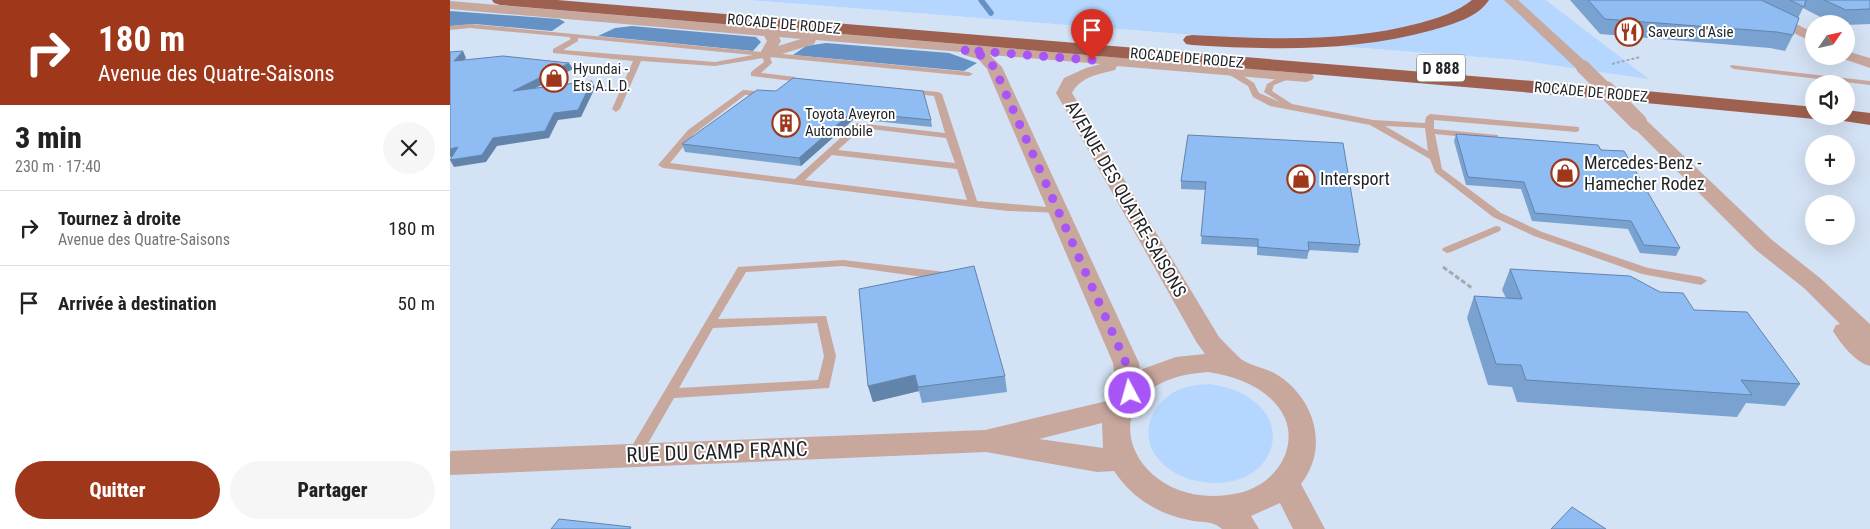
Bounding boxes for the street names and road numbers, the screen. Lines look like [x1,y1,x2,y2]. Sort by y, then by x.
street label: ROCADE DE RODEZ [726,10,842,38]
street label: ROCADE DE RODEZ [1129,44,1245,72]
road number: D 888 [1417,54,1465,82]
street label: ROCADE DE RODEZ [1533,78,1649,106]
street label: AVENUE DES QUATRE-SAISONS [1062,97,1191,301]
street label: RUE DU CAMP FRANC [626,437,808,467]

